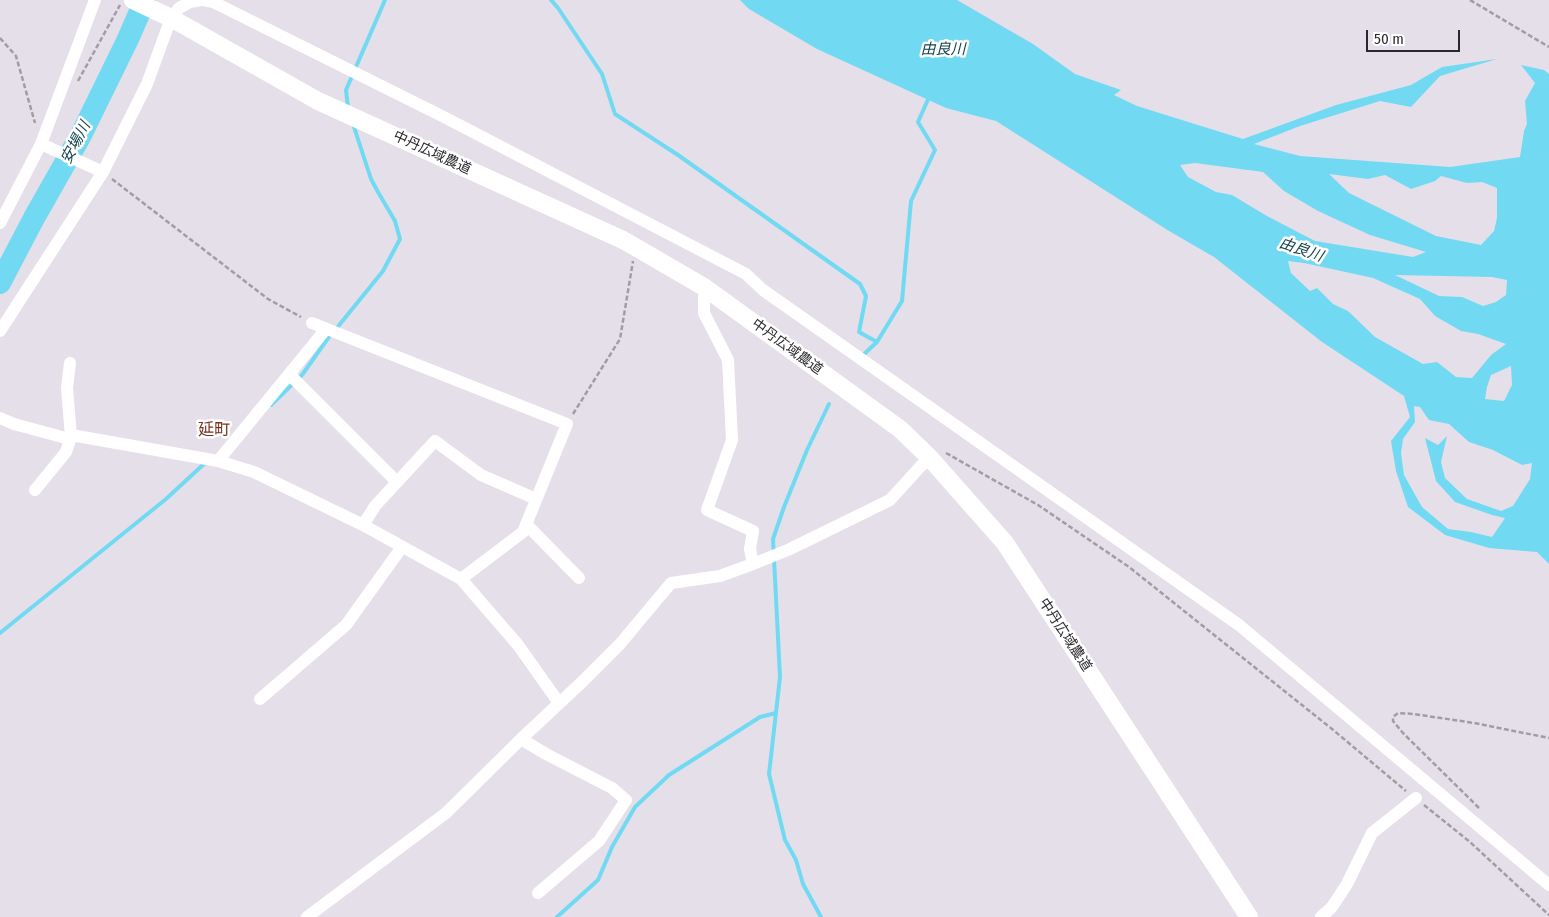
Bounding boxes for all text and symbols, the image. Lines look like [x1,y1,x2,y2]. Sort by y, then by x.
scale bar [1369,20,1463,52]
text: 50 m [1374,30,1404,48]
water label: 由良川 [921,41,965,59]
water label: 安場川 [57,119,95,167]
street label: 中丹広域農道 [390,128,474,178]
water label: 由良川 [1277,234,1325,266]
street label: 中丹広域農道 [748,316,826,378]
district label: 延町 [198,421,230,441]
street label: 中丹広域農道 [1035,595,1095,675]

